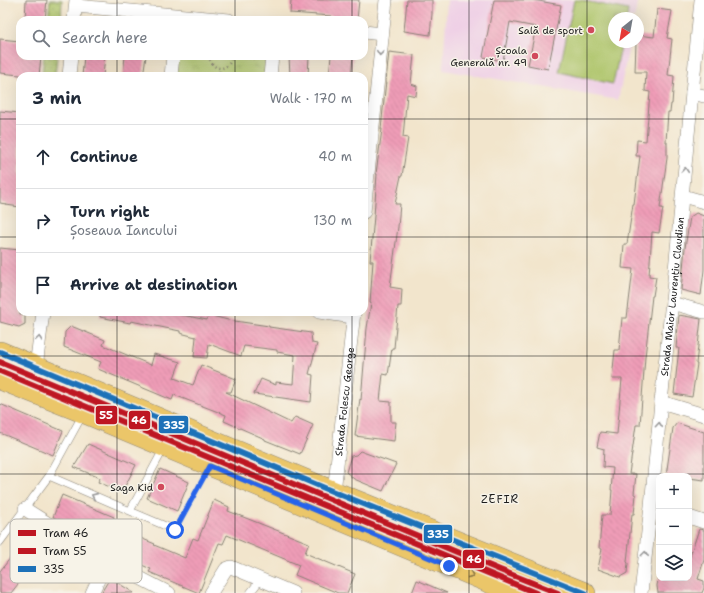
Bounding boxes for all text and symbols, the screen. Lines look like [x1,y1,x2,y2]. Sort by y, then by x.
north arrow [608,12,644,48]
search box [16,16,368,60]
place label: Sală de sport [518,24,583,37]
marker: Sală de sport [586,25,596,35]
icon: search [30,27,52,49]
text: Search here [62,28,148,48]
place label: Școala Generală nr. 49 [450,44,528,69]
one-way arrow [376,50,385,56]
marker: Școala Generală nr. 49 [530,51,540,61]
text: 3 min [32,87,82,109]
text: Walk · 170 m [270,90,352,107]
icon: ahead [32,146,54,168]
text: Continue [70,147,138,167]
text: 40 m [318,148,352,165]
one-way arrow [680,167,689,173]
text: Turn right [70,202,150,222]
icon: right [32,210,54,232]
text: 130 m [314,212,352,229]
street label: Strada Maior Laurențiu Claudian [657,216,687,377]
text: Șoseaua Iancului [70,222,177,239]
icon: arrive [32,274,54,296]
text: Arrive at destination [70,275,238,295]
one-way arrow [34,336,43,342]
street label: Strada Folescu George [332,346,357,457]
line badge: 55 [95,405,118,425]
text: 55 [99,408,113,423]
line badge: 46 [128,410,151,430]
text: 46 [131,413,147,428]
line badge: 335 [158,415,189,434]
text: 335 [163,418,185,433]
one-way arrow [654,422,663,428]
map controls [656,473,692,581]
button: + [656,473,692,509]
place label: Saga Kid [110,481,154,494]
marker: Saga Kid [156,482,166,492]
district label: ZEFIR [481,492,519,507]
one-way arrow [91,493,99,501]
button: − [656,509,692,545]
legend [10,519,142,583]
route start [166,521,184,539]
line badge: 335 [423,524,453,544]
text: Tram 46 [43,526,89,541]
text: 335 [427,527,449,542]
text: Tram 55 [43,544,87,559]
button: layers [656,545,692,581]
line badge: 46 [462,549,485,569]
one-way arrow [640,551,649,557]
text: 46 [466,552,482,567]
route end [440,557,458,575]
text: 335 [43,562,64,577]
one-way arrow [468,571,475,579]

